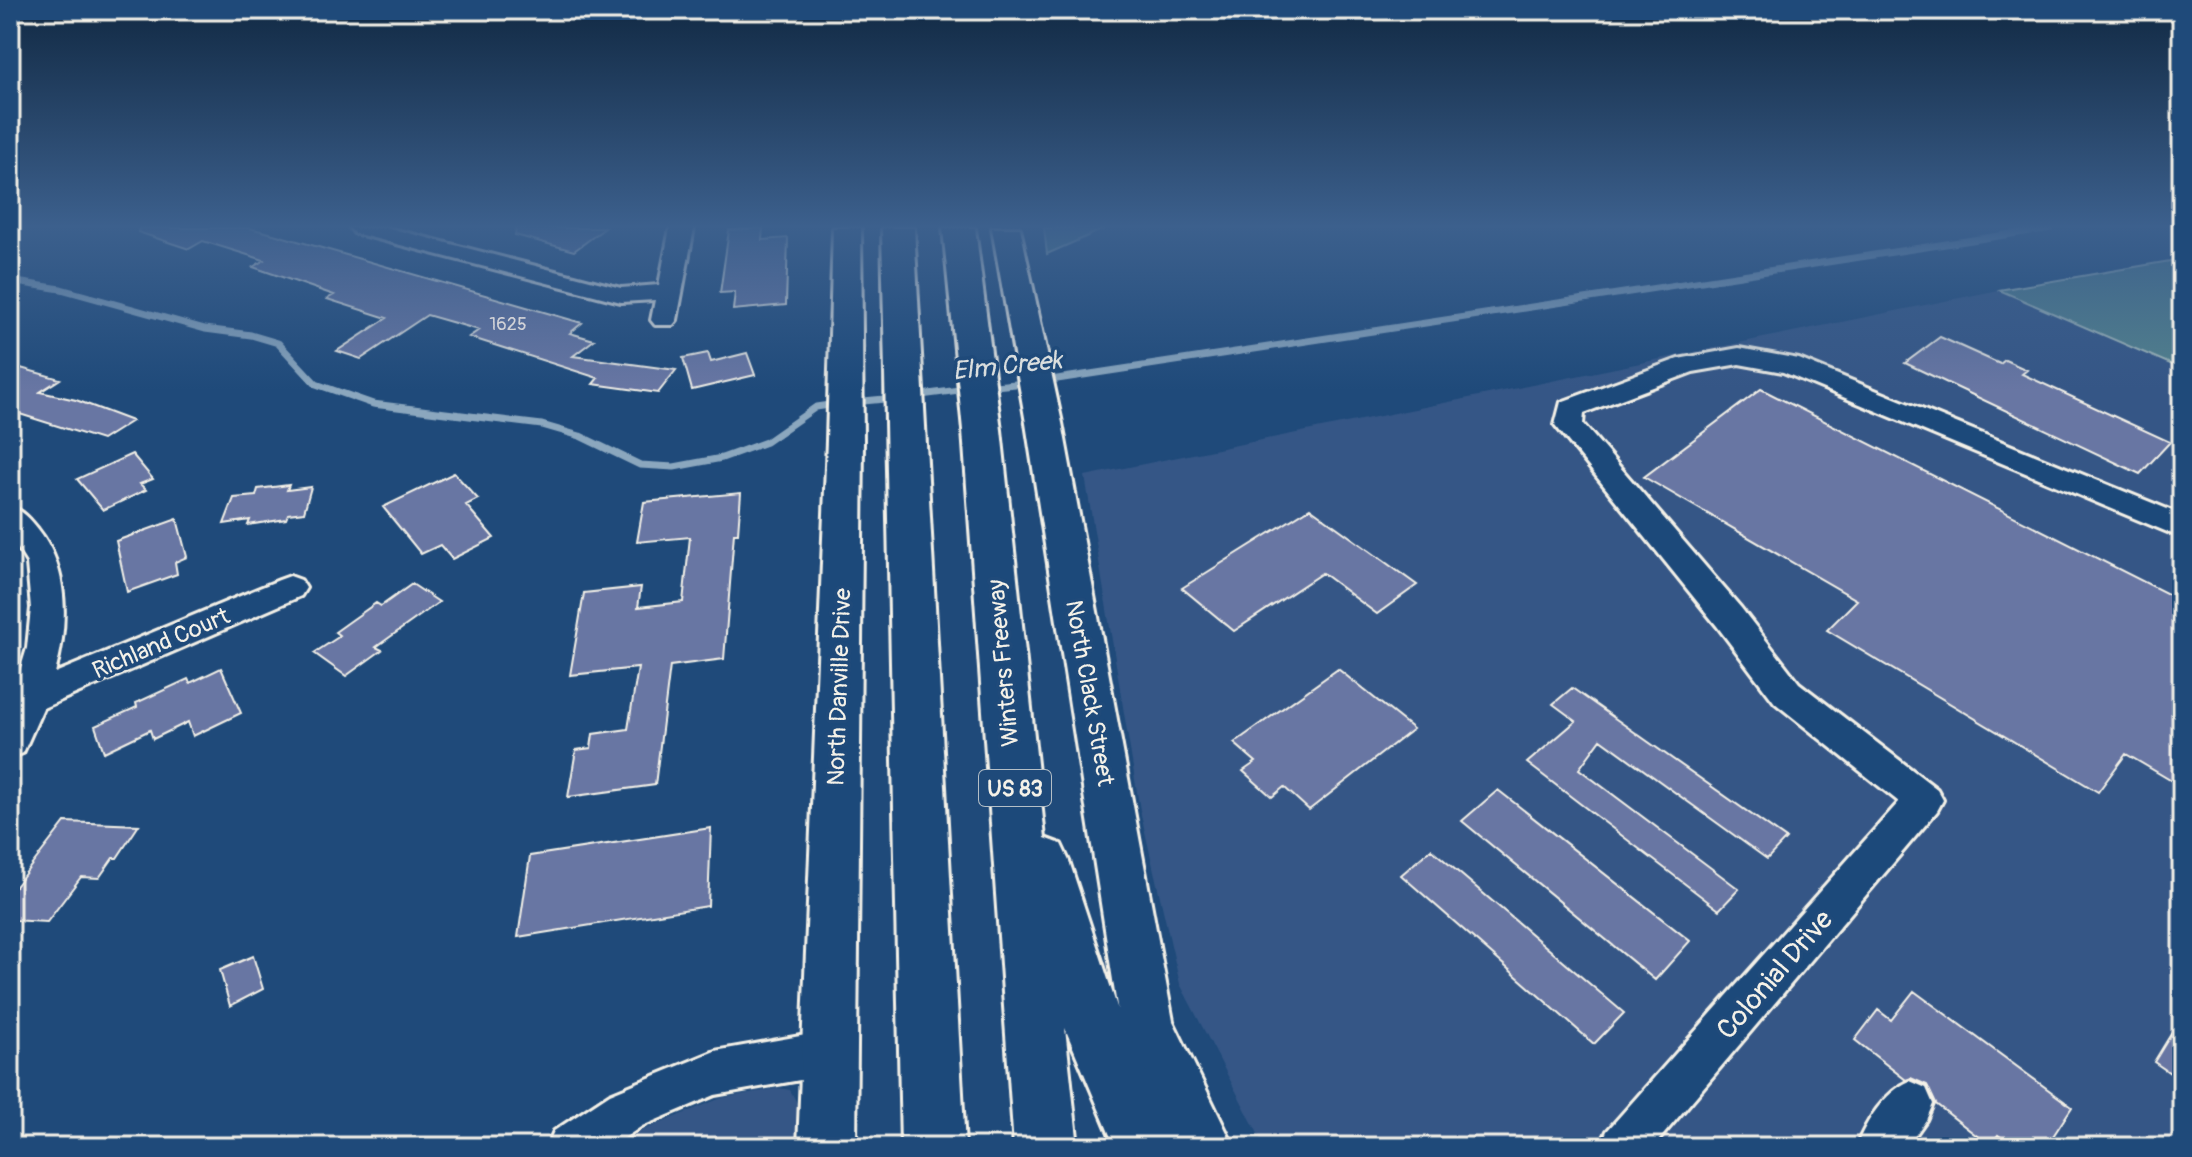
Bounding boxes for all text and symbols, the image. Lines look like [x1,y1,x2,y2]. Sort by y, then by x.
house number: 1625 [489,313,527,336]
water label: Elm Creek [951,344,1065,388]
street label: Winters Freeway [982,578,1025,748]
street label: North Danville Drive [822,588,857,786]
street label: North Clack Street [1059,598,1120,788]
street label: Richland Court [88,601,235,685]
road number: US 83 [979,770,1051,806]
street label: Colonial Drive [1709,903,1841,1047]

